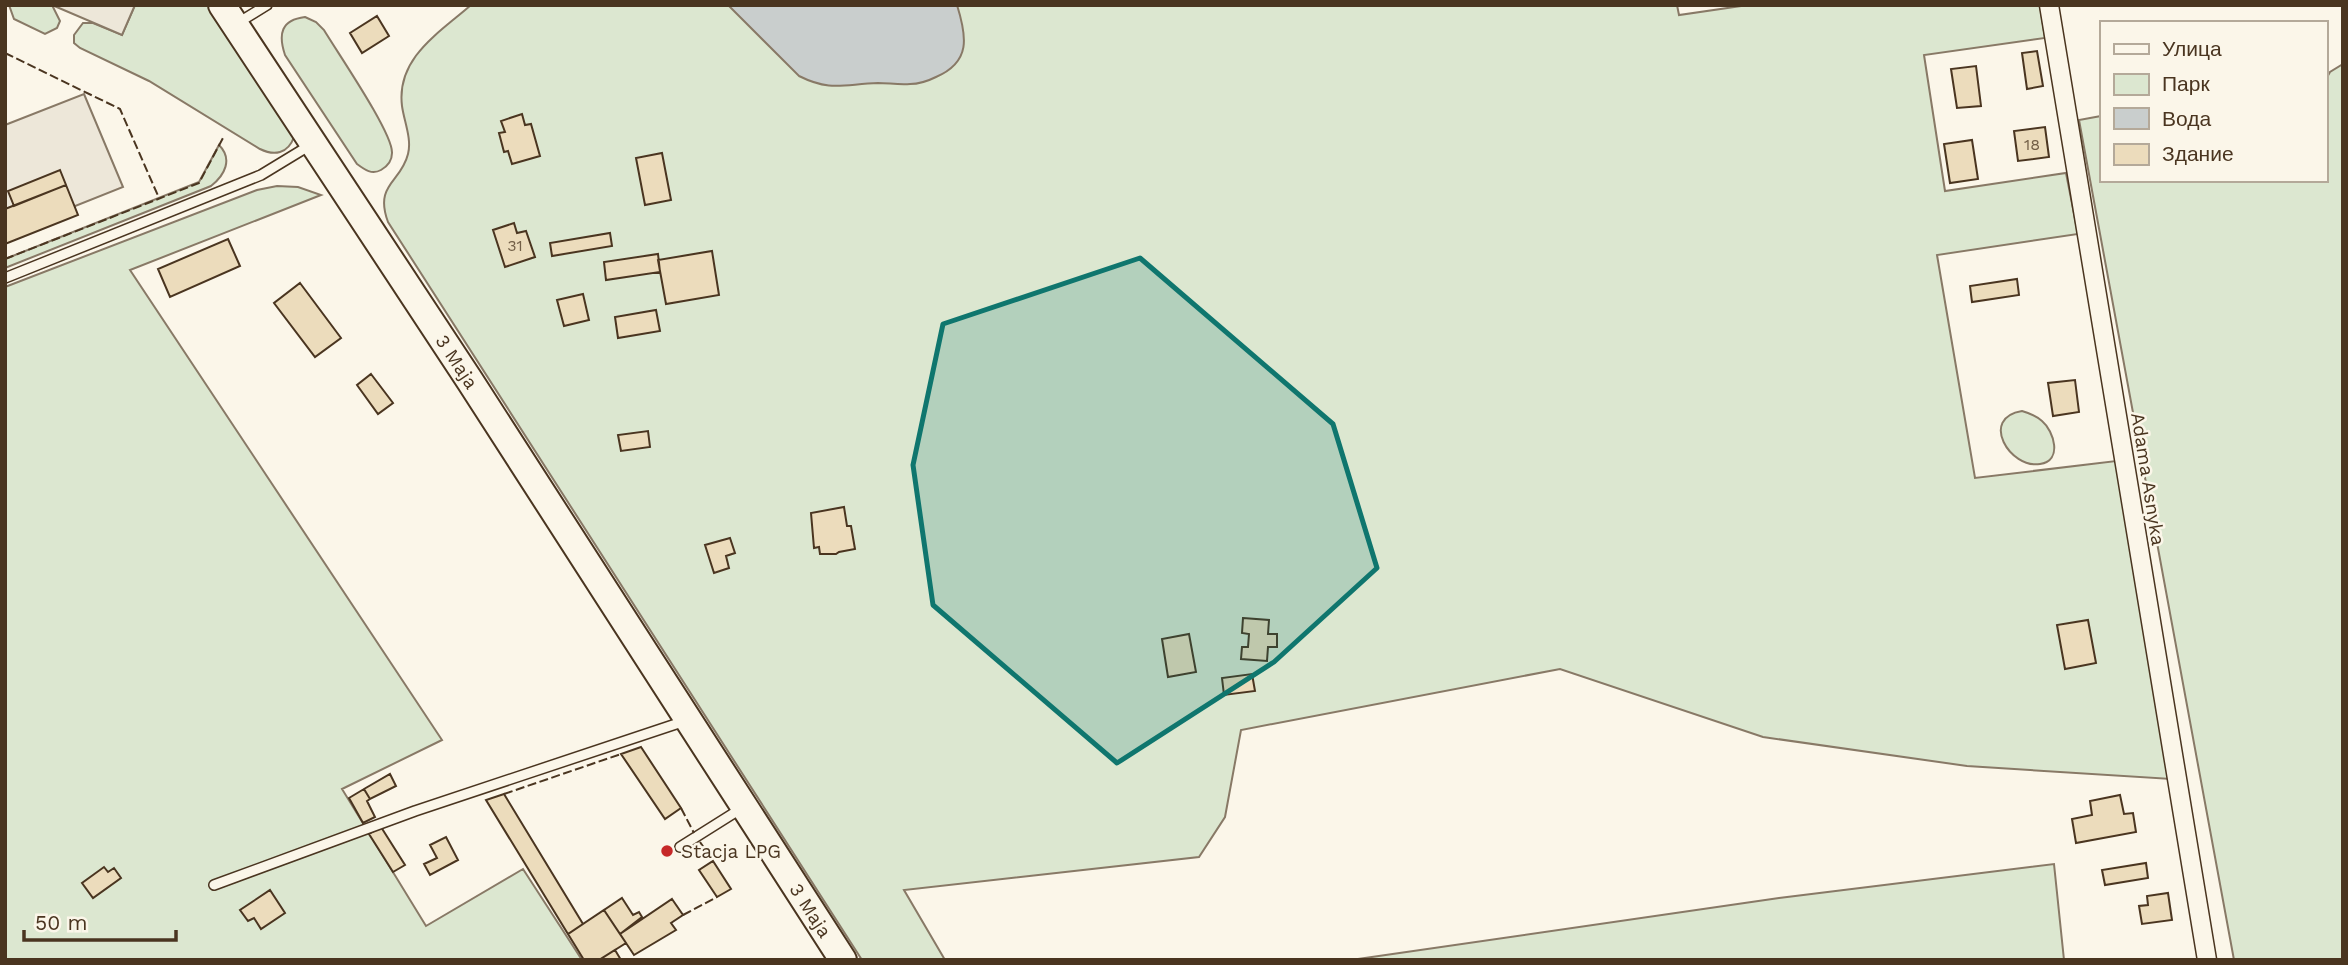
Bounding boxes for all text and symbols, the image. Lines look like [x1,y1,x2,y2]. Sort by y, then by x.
legend [2100,21,2327,182]
text: Улица [2162,36,2222,61]
text: Парк [2162,71,2210,96]
text: Вода [2162,106,2211,131]
house number: 18 [2024,135,2040,154]
text: Здание [2162,141,2234,166]
house number: 31 [507,236,523,255]
street label: 3 Maja [431,330,483,393]
street label: Adama Asnyka [2126,411,2170,547]
place label: Stacja LPG [681,840,781,863]
marker: Stacja LPG [659,843,675,859]
street label: 3 Maja [785,879,837,942]
scale bar [24,898,177,942]
text: 50 m [35,910,87,935]

